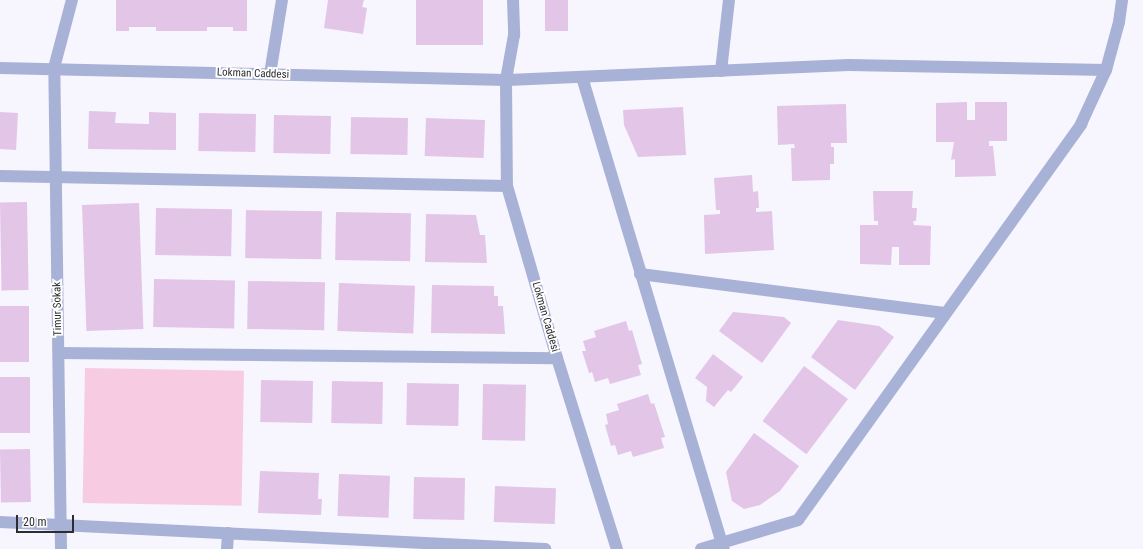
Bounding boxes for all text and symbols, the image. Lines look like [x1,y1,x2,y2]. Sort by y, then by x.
street label: Lokman Caddesi [217,66,289,82]
street label: Lokman Caddesi [529,280,561,354]
street label: Timur Sokak [51,282,65,336]
scale bar [18,507,76,533]
text: 20 m [23,515,47,529]

